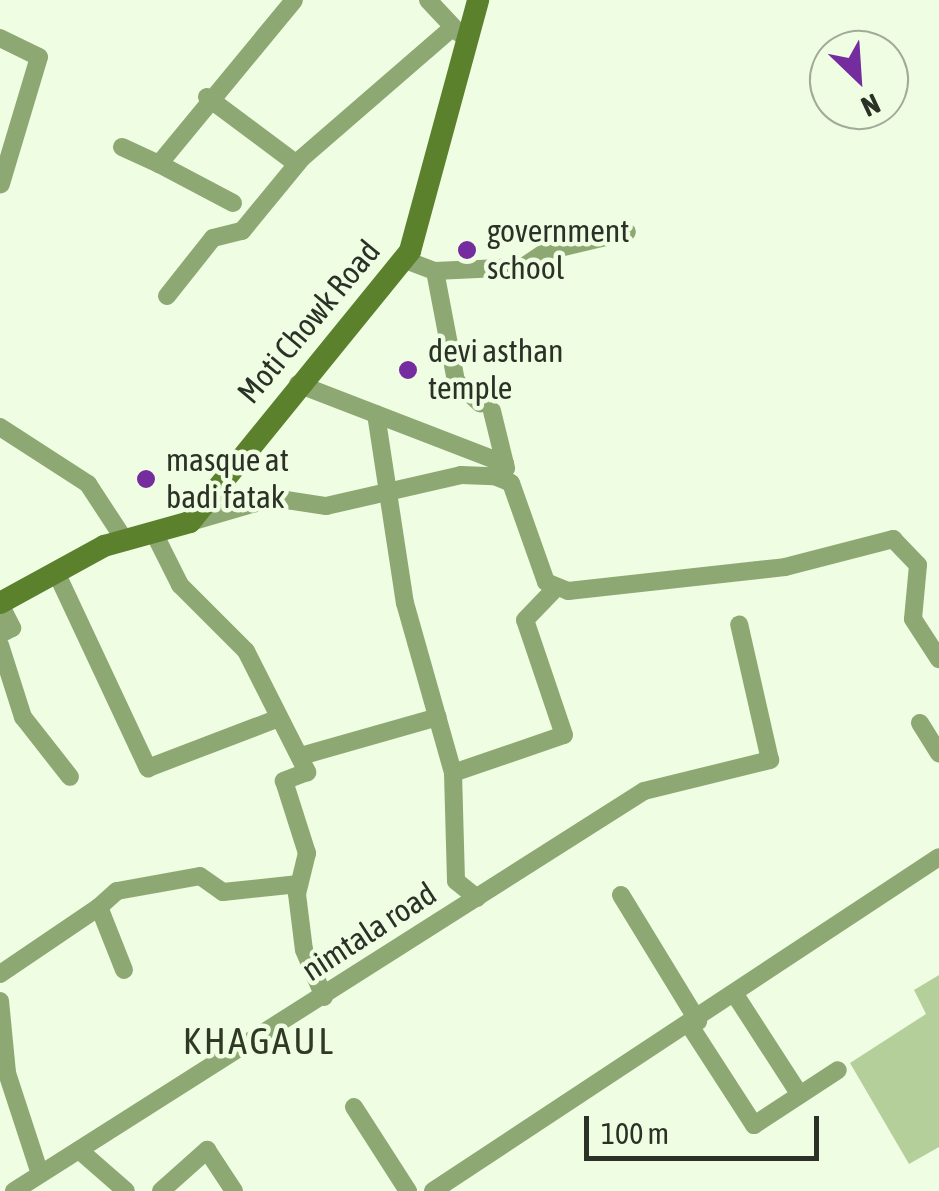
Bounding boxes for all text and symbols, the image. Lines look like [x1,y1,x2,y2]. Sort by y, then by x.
north arrow [809,30,909,130]
text: N [857,87,885,123]
place label: government school [487,213,629,288]
street label: Moti Chowk Road [230,233,388,411]
marker: government school [456,239,478,261]
place label: devi asthan temple [428,333,564,408]
marker: devi asthan temple [397,359,419,381]
place label: masque at badi fatak [166,442,289,517]
marker: masque at badi fatak [135,468,157,490]
street label: nimtala road [295,874,443,990]
district label: KHAGAUL [183,1018,335,1064]
scale bar [589,1096,824,1158]
text: 100 m [601,1116,669,1150]

